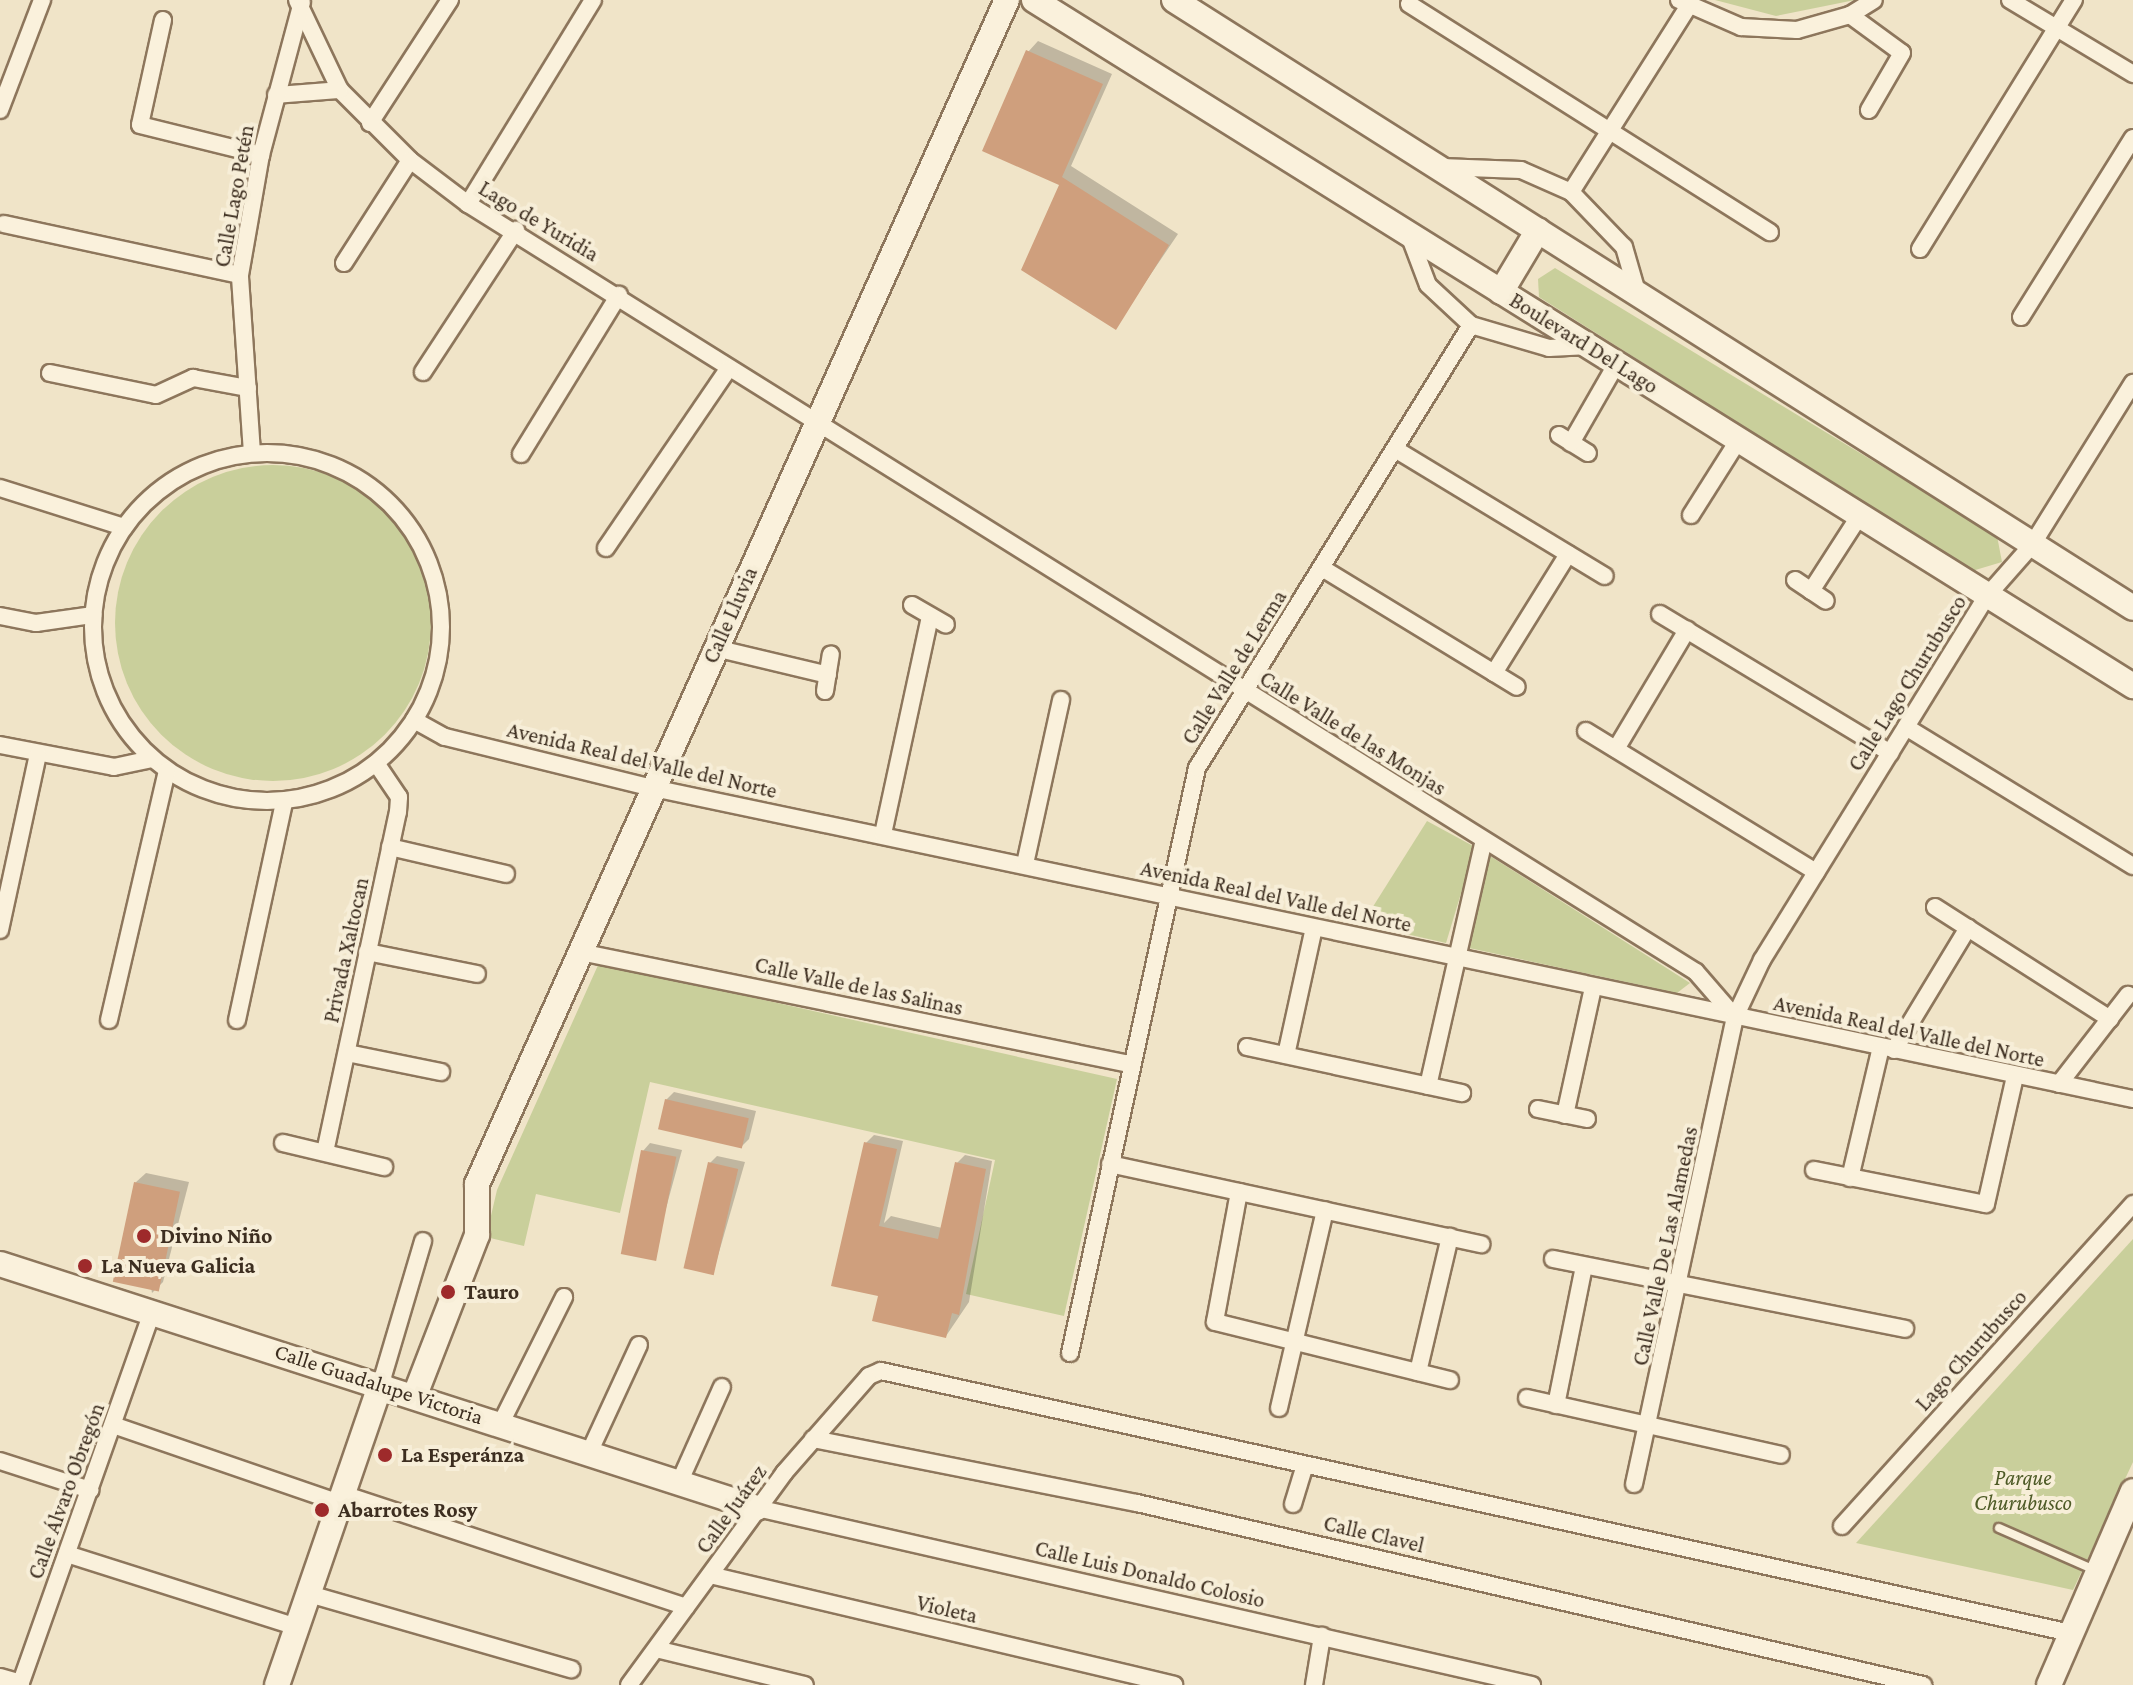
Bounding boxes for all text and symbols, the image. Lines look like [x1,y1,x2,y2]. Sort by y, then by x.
street label: Calle Lago Petén [208,123,260,269]
street label: Lago de Yuridia [474,175,604,267]
street label: Boulevard Del Lago [1505,287,1663,399]
street label: Calle Lluvia [697,563,763,667]
street label: Calle Valle de Lerma [1176,585,1292,749]
street label: Calle Lago Churubusco [1842,590,1972,776]
street label: Calle Valle de las Monjas [1255,665,1451,801]
street label: Avenida Real del Valle del Norte [505,716,779,804]
street label: Avenida Real del Valle del Norte [1138,854,1414,938]
street label: Privada Xaltocan [318,875,374,1025]
street label: Calle Valle de las Salinas [752,951,966,1021]
street label: Avenida Real del Valle del Norte [1771,989,2047,1073]
street label: Calle Valle De Las Alamedas [1627,1124,1703,1368]
place label: Divino Niño [160,1223,273,1249]
marker: Divino Niño [135,1227,153,1245]
place label: La Nueva Galicia [101,1253,255,1279]
marker: La Nueva Galicia [76,1257,94,1275]
place label: Tauro [464,1279,519,1305]
marker: Tauro [439,1283,457,1301]
street label: Lago Churubusco [1910,1284,2032,1416]
street label: Calle Guadalupe Victoria [271,1338,487,1430]
street label: Calle Álvaro Obregón [22,1399,110,1583]
place label: La Esperánza [401,1442,524,1468]
marker: La Esperánza [376,1446,394,1464]
street label: Calle Juárez [690,1459,772,1559]
park label: Parque Churubusco [1974,1464,2072,1516]
place label: Abarrotes Rosy [338,1497,477,1523]
marker: Abarrotes Rosy [313,1501,331,1519]
street label: Calle Clavel [1321,1510,1427,1558]
street label: Calle Luis Donaldo Colosio [1032,1535,1268,1613]
street label: Violeta [914,1589,980,1629]

